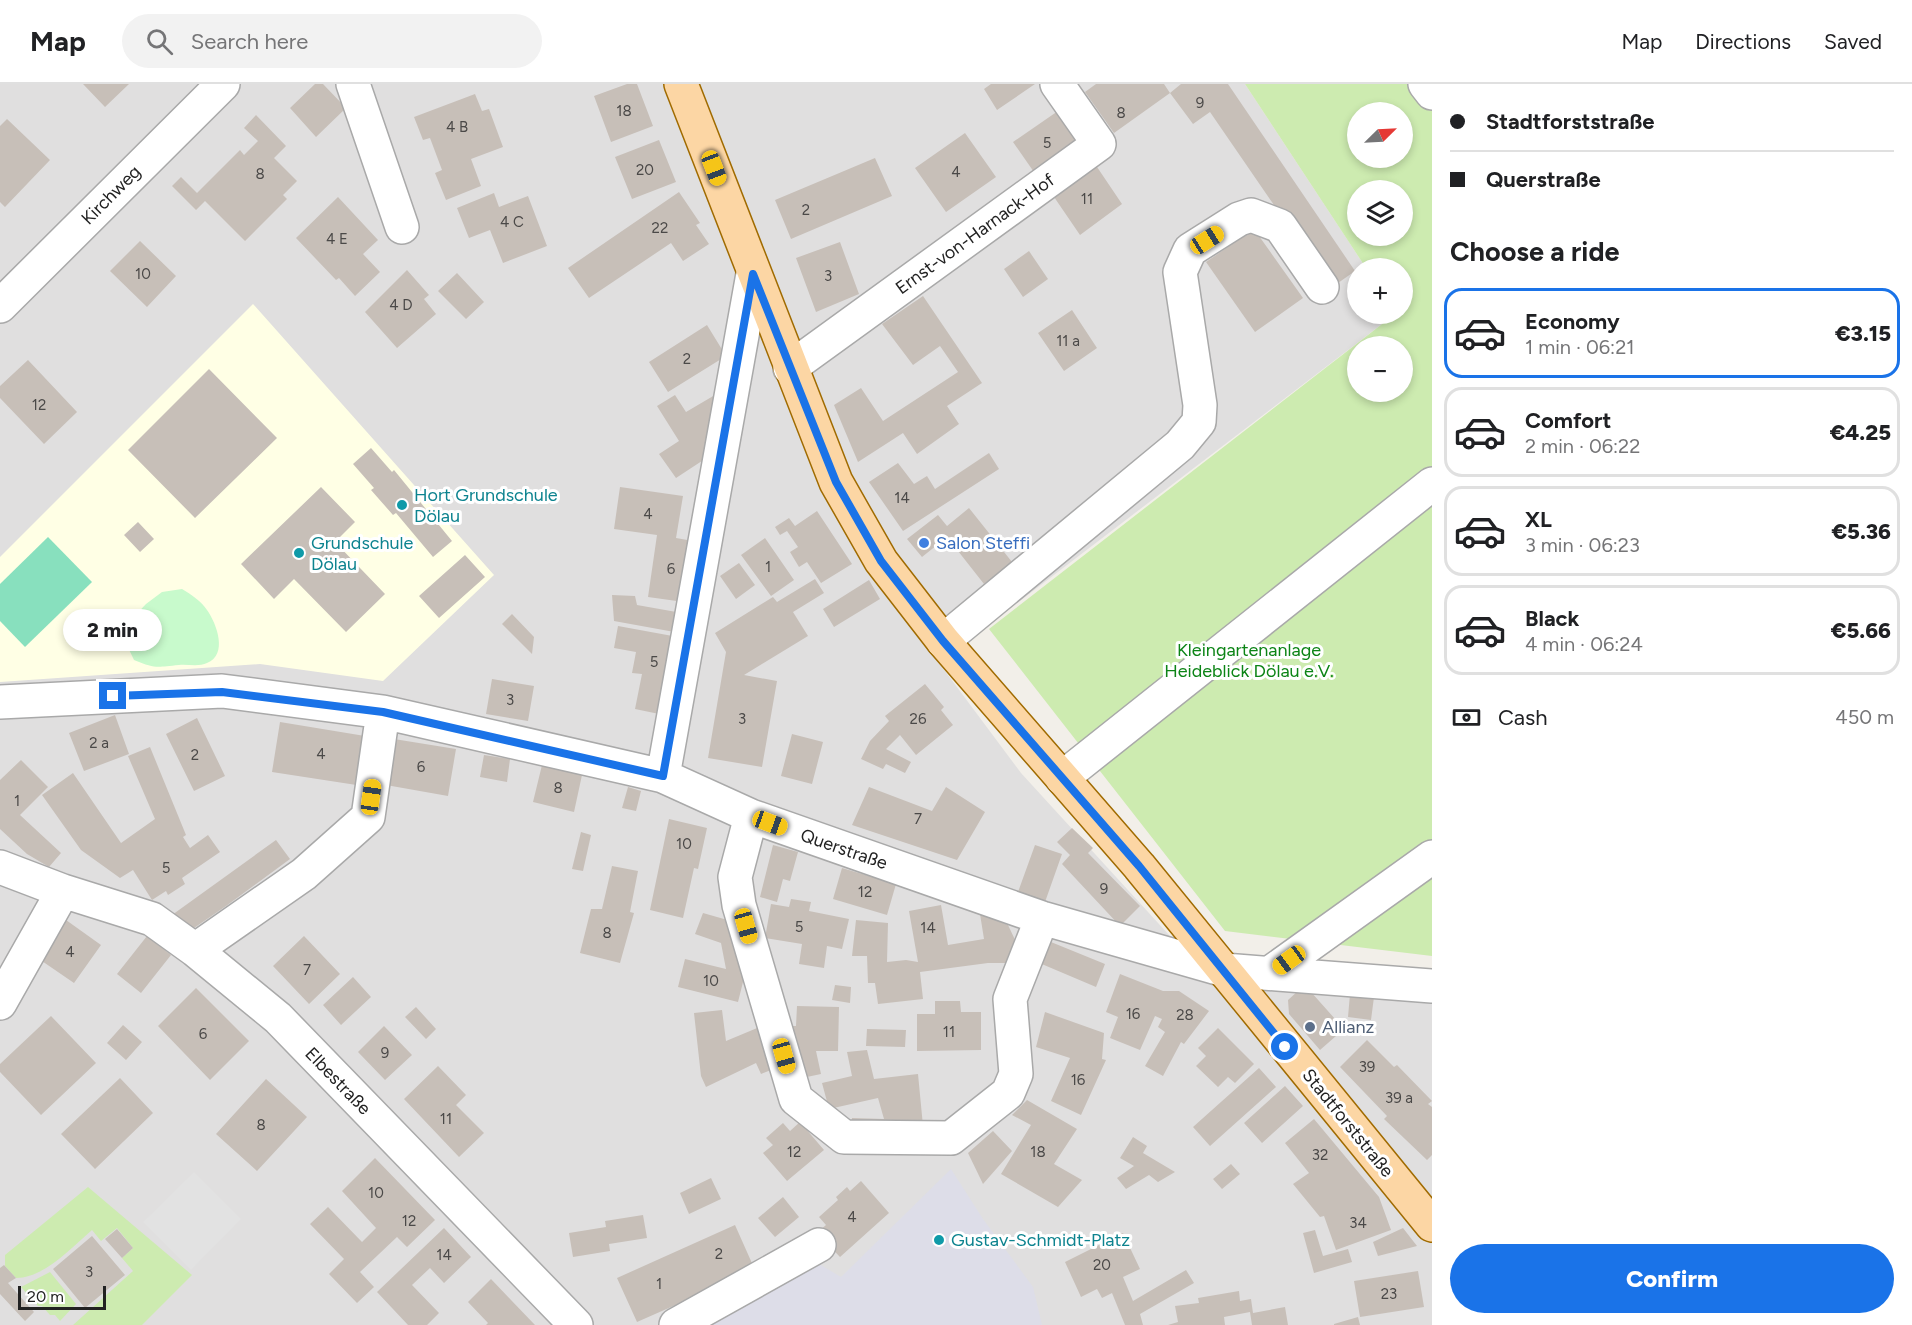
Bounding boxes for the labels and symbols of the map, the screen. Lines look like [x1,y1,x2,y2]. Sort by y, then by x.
house number: 9 [1196,94,1204,112]
house number: 18 [616,102,632,120]
north arrow [1347,102,1413,168]
house number: 8 [1116,104,1126,122]
house number: 4 B [446,118,468,136]
house number: 5 [1043,134,1051,152]
car [699,148,729,188]
street label: Kirchweg [77,161,145,229]
house number: 20 [636,161,654,179]
house number: 4 [951,163,961,181]
house number: 8 [255,165,265,183]
street label: Ernst-von-Harnack-Hof [891,169,1059,299]
house number: 11 [1081,190,1093,208]
house number: 2 [802,201,810,219]
house number: 4 C [500,213,524,231]
house number: 22 [652,219,668,237]
car [1187,223,1227,257]
house number: 4 E [326,230,348,248]
house number: 10 [135,265,151,283]
house number: 3 [824,267,832,285]
house number: 4 D [389,296,413,314]
house number: 11 a [1056,332,1080,350]
house number: 2 [683,350,691,368]
house number: 12 [32,396,46,414]
place label: Hort Grundschule Dölau [414,484,558,527]
house number: 14 [894,489,910,507]
marker: Hort Grundschule Dölau [395,498,409,512]
house number: 4 [643,505,653,523]
place label: Grundschule Dölau [311,532,414,575]
place label: Salon Steffi [936,532,1030,554]
marker: Salon Steffi [917,536,931,550]
marker: Grundschule Dölau [292,546,306,560]
house number: 1 [765,558,771,576]
house number: 6 [667,560,676,578]
callout: 2 min [63,609,162,651]
park label: Kleingartenanlage Heideblick Dölau e.V. [1164,639,1334,682]
house number: 5 [650,653,658,671]
route end [99,682,126,709]
house number: 3 [506,691,514,709]
house number: 3 [738,710,746,728]
house number: 26 [910,710,927,728]
house number: 2 a [89,734,109,752]
house number: 4 [316,745,326,763]
house number: 2 [191,746,199,764]
house number: 6 [417,758,426,776]
car [360,778,382,816]
house number: 8 [553,779,563,797]
house number: 1 [14,792,20,810]
car [750,808,790,838]
house number: 7 [914,810,922,828]
street label: Querstraße [798,824,890,874]
house number: 10 [676,835,692,853]
house number: 5 [162,859,170,877]
house number: 9 [1100,880,1108,898]
house number: 12 [858,883,872,901]
car [732,906,760,946]
house number: 5 [795,918,803,936]
house number: 14 [920,919,936,937]
house number: 8 [602,924,612,942]
car [1269,942,1309,978]
house number: 4 [65,943,75,961]
house number: 7 [303,961,311,979]
house number: 10 [703,972,719,990]
house number: 16 [1126,1005,1141,1023]
house number: 28 [1176,1006,1194,1024]
place label: Allianz [1322,1016,1375,1038]
marker: Allianz [1303,1020,1317,1034]
house number: 11 [943,1023,955,1041]
house number: 6 [199,1025,208,1043]
route start [1271,1033,1298,1060]
car [770,1036,798,1076]
street label: Elbestraße [300,1043,376,1119]
house number: 9 [381,1044,389,1062]
house number: 39 [1359,1058,1375,1076]
street label: Stadtforststraße [1298,1064,1399,1182]
house number: 16 [1071,1071,1086,1089]
house number: 39 a [1385,1089,1413,1107]
house number: 11 [440,1110,452,1128]
house number: 8 [256,1116,266,1134]
house number: 12 [787,1143,801,1161]
house number: 18 [1030,1143,1046,1161]
house number: 32 [1312,1146,1328,1164]
house number: 10 [368,1184,384,1202]
house number: 4 [847,1208,857,1226]
house number: 12 [402,1212,416,1230]
house number: 34 [1349,1214,1367,1232]
place label: Gustav-Schmidt-Platz [951,1229,1130,1251]
marker: Gustav-Schmidt-Platz [932,1233,946,1247]
house number: 2 [715,1245,723,1263]
house number: 14 [436,1246,452,1264]
house number: 20 [1093,1256,1111,1274]
house number: 3 [85,1263,93,1281]
house number: 1 [656,1275,662,1293]
scale bar [18,1283,106,1310]
house number: 23 [1381,1285,1397,1303]

